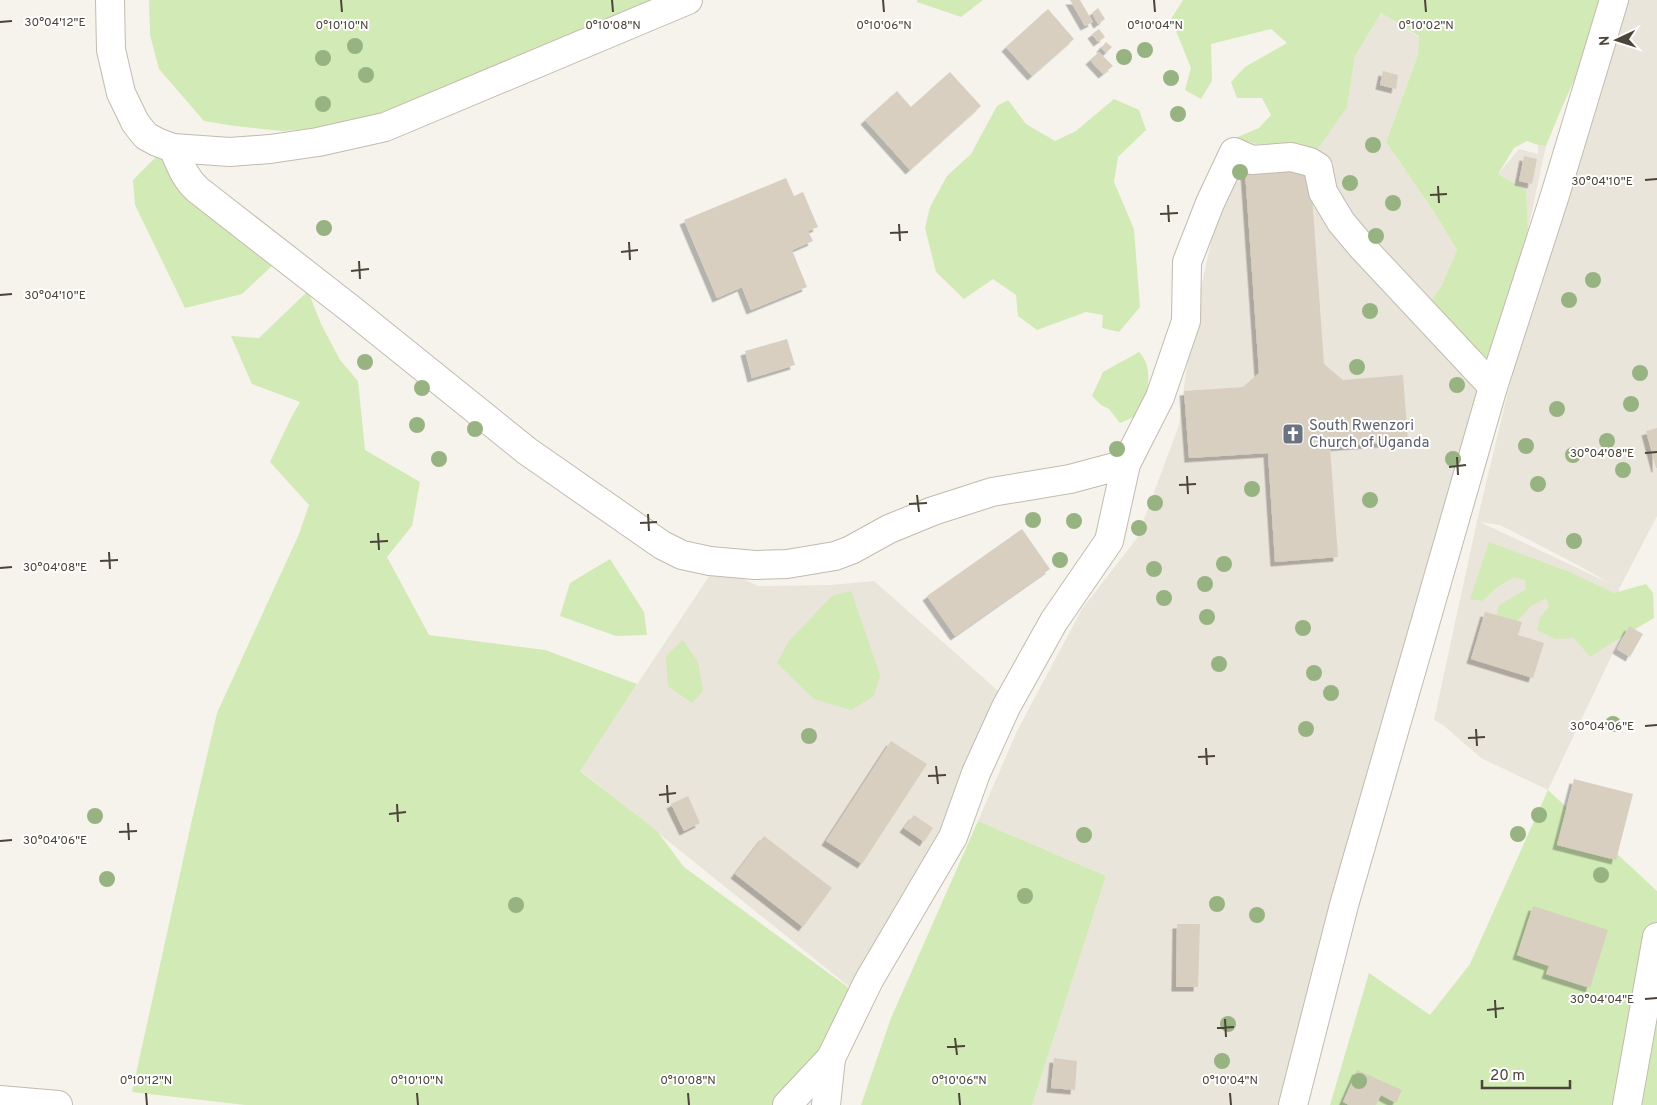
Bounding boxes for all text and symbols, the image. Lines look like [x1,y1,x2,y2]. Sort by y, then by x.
text: 30°04'12"E [24,15,86,31]
north arrow [1592,15,1642,65]
text: 0°10'10"N [316,18,368,34]
text: 0°10'08"N [585,18,641,34]
text: 0°10'06"N [856,18,912,34]
text: 0°10'04"N [1127,18,1183,34]
text: 0°10'02"N [1398,18,1454,34]
text: N [1597,35,1614,46]
text: 30°04'10"E [1571,174,1633,190]
text: 30°04'10"E [24,288,86,304]
place label: South Rwenzori Church of Uganda [1309,417,1429,453]
church icon: South Rwenzori Church of Uganda [1281,422,1305,446]
text: 30°04'08"E [1570,446,1634,462]
text: 30°04'08"E [23,560,87,576]
text: 30°04'06"E [1570,719,1634,735]
text: 30°04'06"E [23,833,87,849]
text: 30°04'04"E [1570,992,1634,1008]
scale bar [1482,1058,1570,1090]
text: 20 m [1490,1067,1525,1086]
text: 0°10'12"N [120,1073,172,1089]
text: 0°10'10"N [391,1073,443,1089]
text: 0°10'08"N [660,1073,716,1089]
text: 0°10'06"N [931,1073,987,1089]
text: 0°10'04"N [1202,1073,1258,1089]

